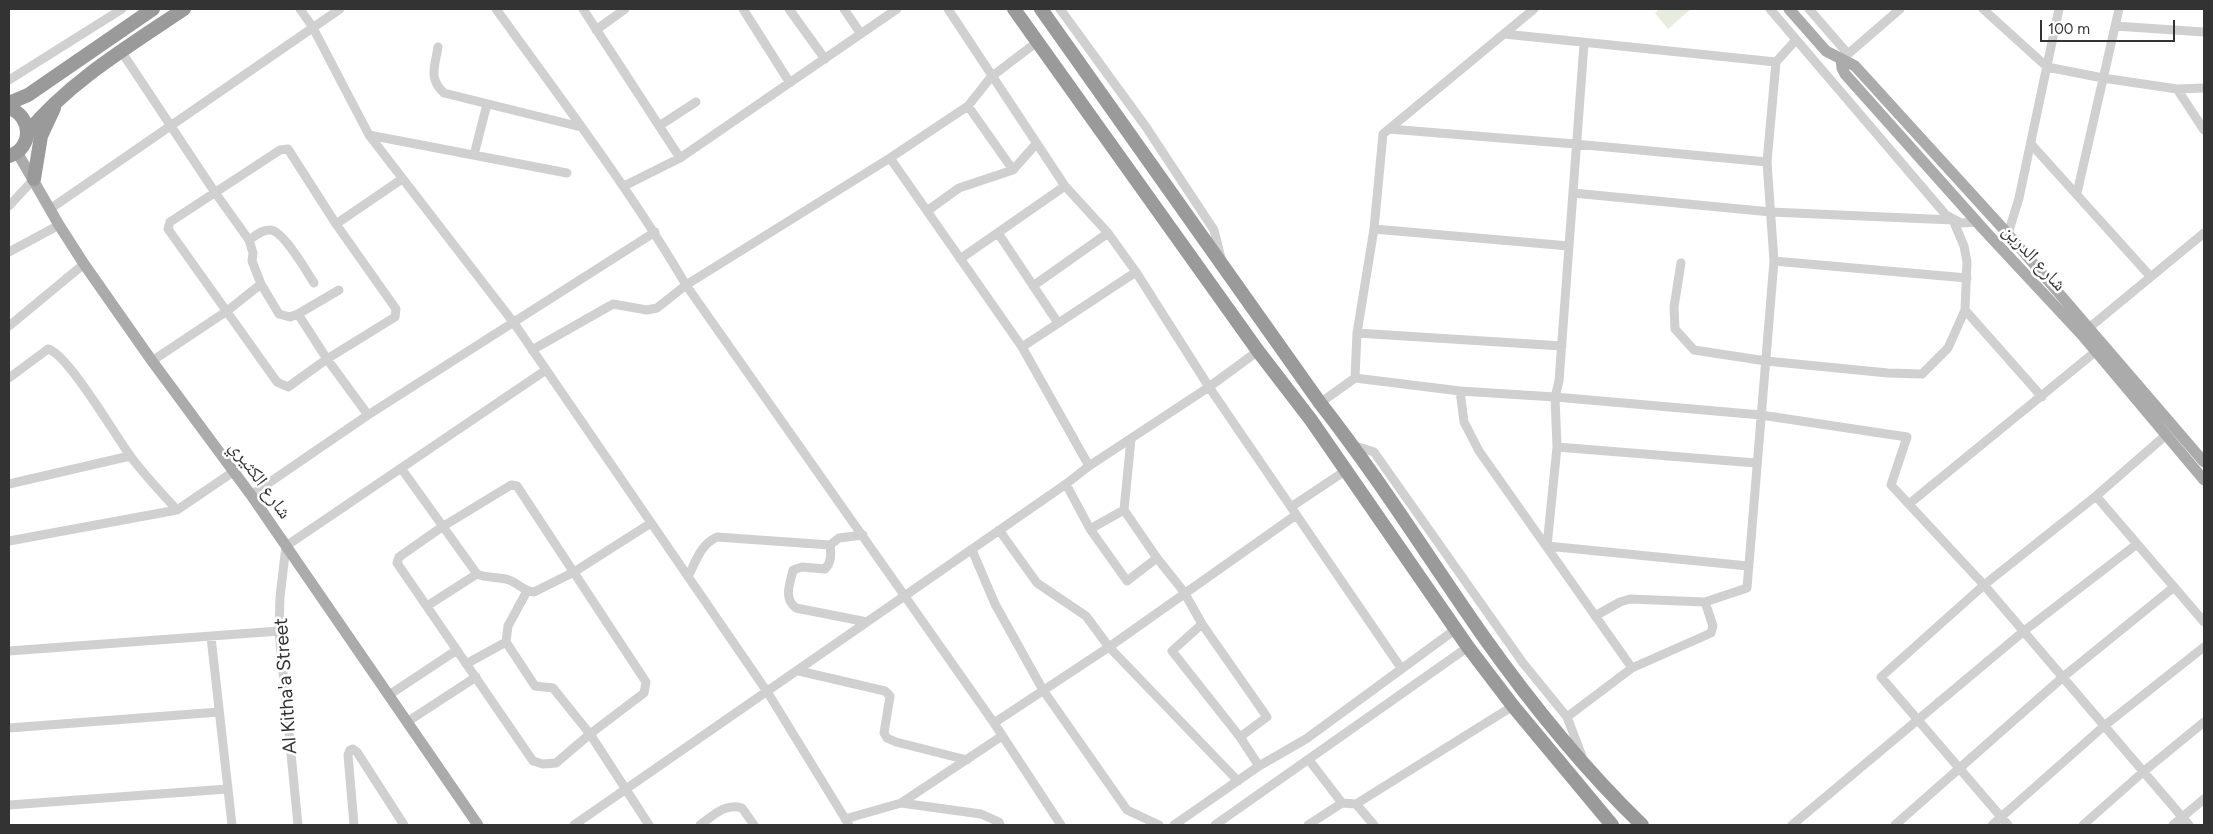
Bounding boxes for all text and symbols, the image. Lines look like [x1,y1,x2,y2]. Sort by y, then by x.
scale bar [2043,10,2178,42]
text: 100 m [2048,20,2090,38]
street label: شارع الدرين [1997,220,2071,296]
street label: شارع الكثيري [224,436,296,524]
street label: Al Kitha'a Street [270,617,302,755]

